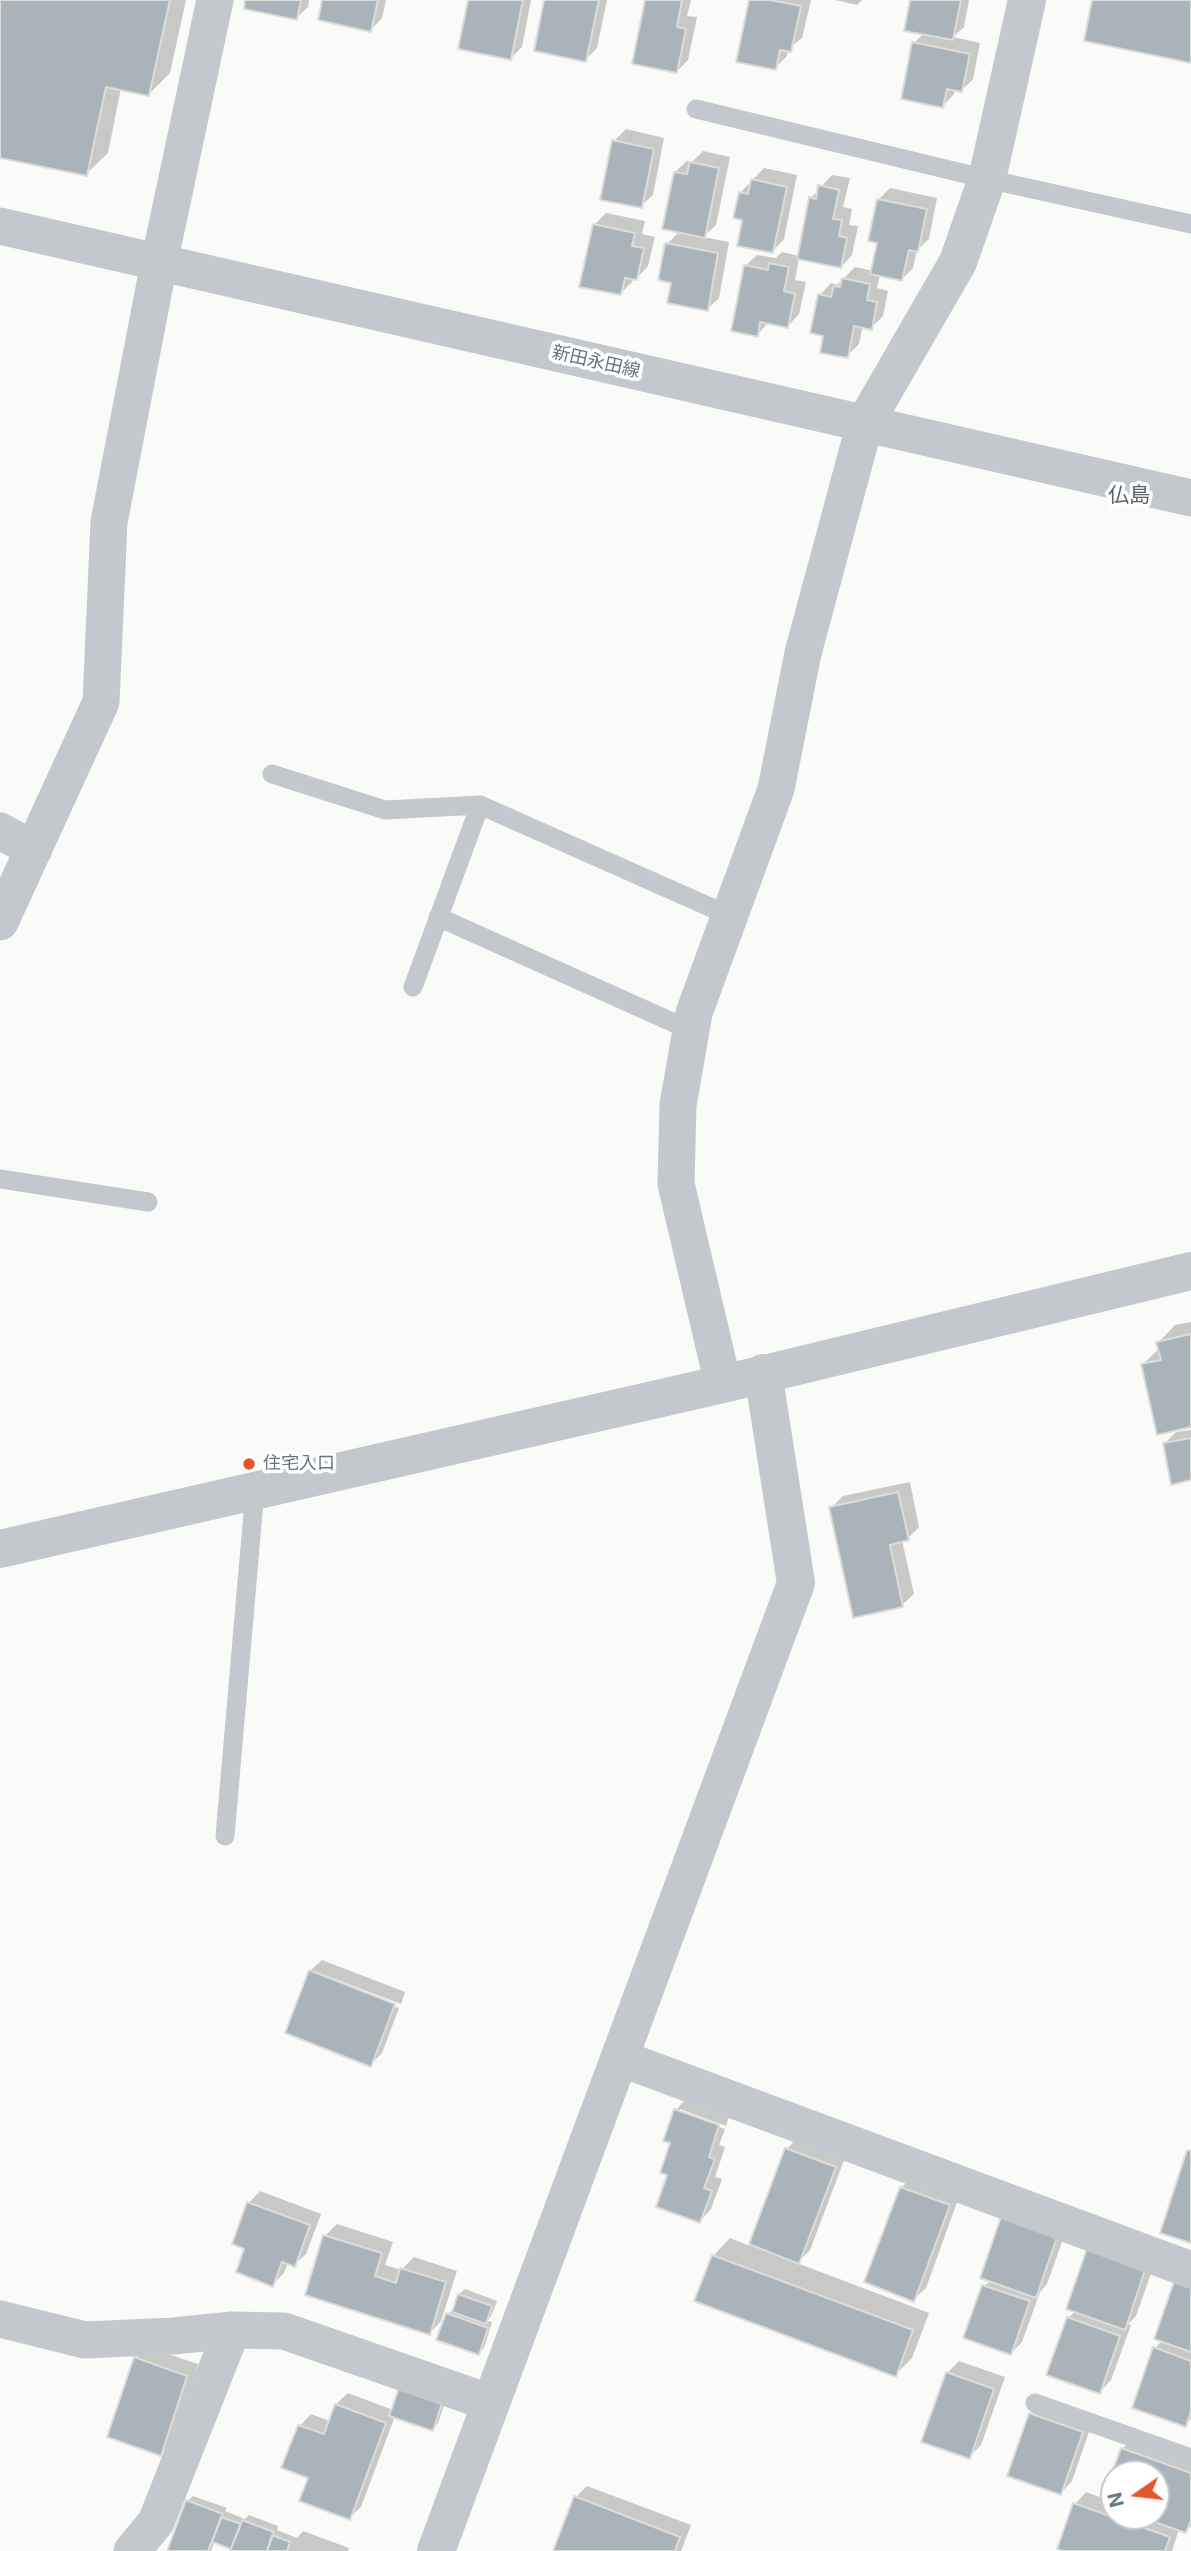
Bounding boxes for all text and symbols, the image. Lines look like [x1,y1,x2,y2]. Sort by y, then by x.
street label: 新田永田線 [550,341,642,383]
district label: 仏島 [1108,483,1150,509]
place label: 住宅入口 [263,1453,335,1475]
marker: 住宅入口 [241,1456,257,1472]
north arrow [1100,2460,1170,2530]
text: N [1103,2490,1129,2510]

